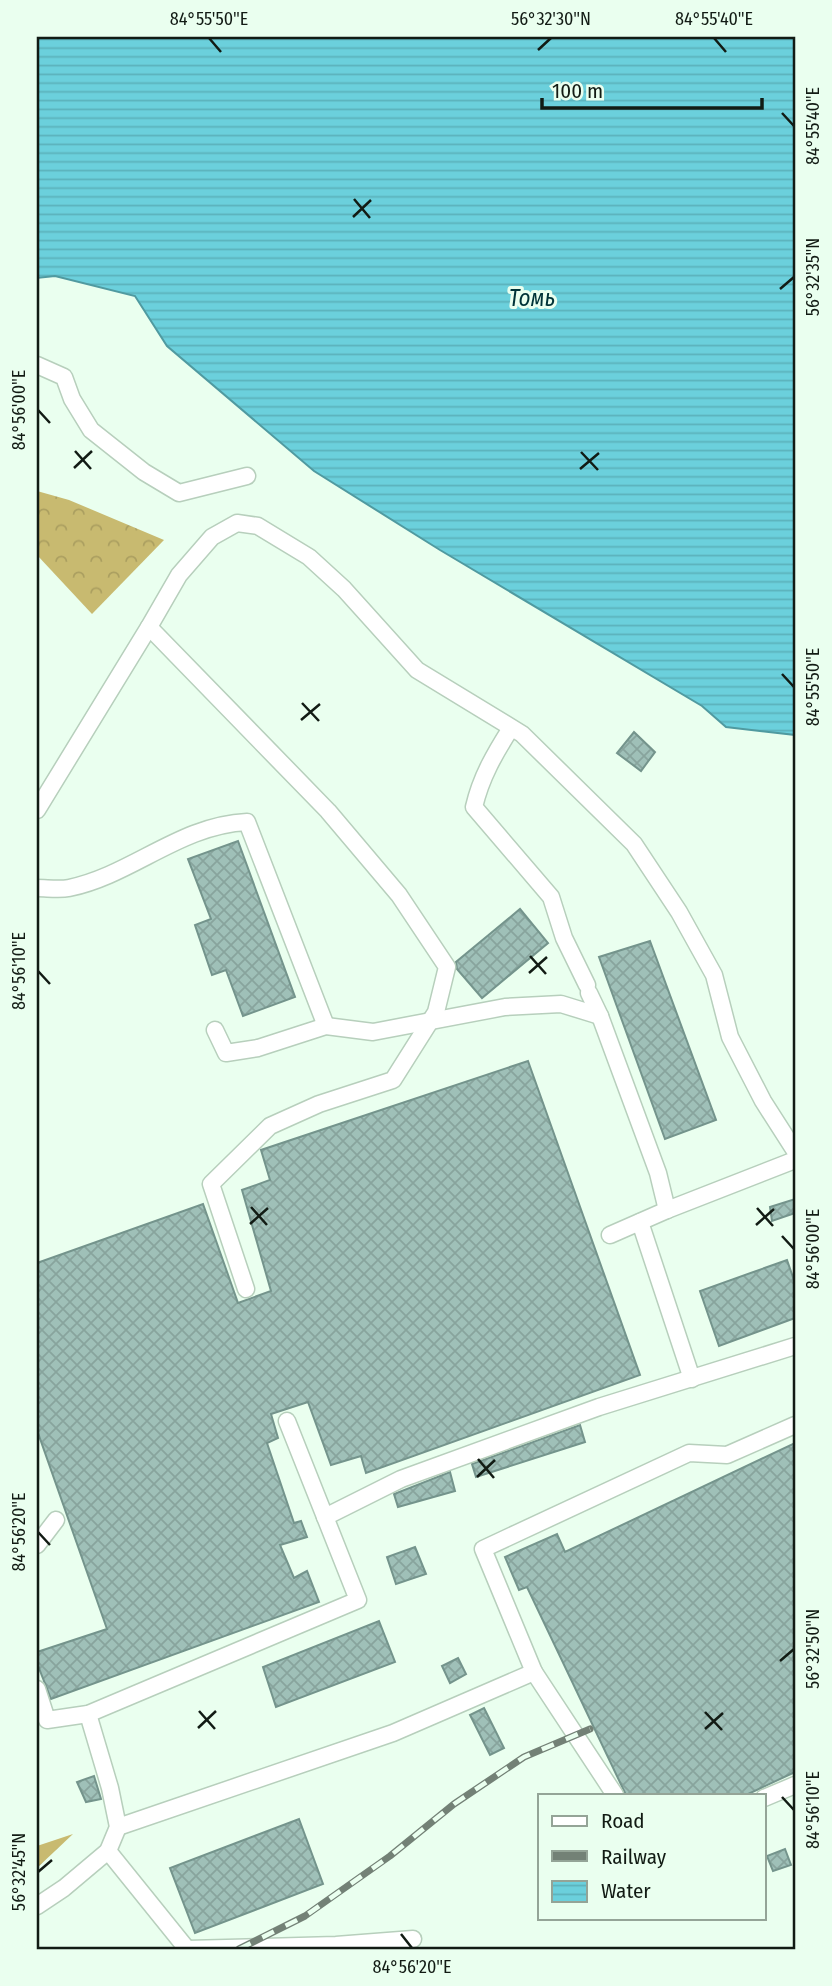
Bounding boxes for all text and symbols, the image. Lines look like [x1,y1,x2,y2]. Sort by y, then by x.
text: 84°55'50"E [170,8,248,30]
text: 56°32'30"N [511,8,591,30]
text: 84°55'40"E [675,8,753,30]
scale bar [542,66,762,110]
text: 100 m [552,78,603,104]
text: 84°55'40"E [802,87,824,165]
text: 56°32'35"N [802,238,824,316]
water label: Томь [509,284,555,312]
text: 84°56'00"E [8,370,30,450]
text: 84°55'50"E [802,648,824,726]
text: 84°56'10"E [8,932,30,1010]
text: 84°56'00"E [802,1209,824,1289]
text: 84°56'20"E [8,1492,30,1572]
text: 56°32'50"N [802,1609,824,1689]
text: 84°56'10"E [802,1771,824,1849]
legend [538,1794,766,1920]
text: Road [601,1808,645,1834]
text: 56°32'45"N [8,1833,30,1911]
text: Railway [601,1844,667,1870]
text: Water [601,1878,651,1904]
text: 84°56'20"E [372,1956,452,1978]

